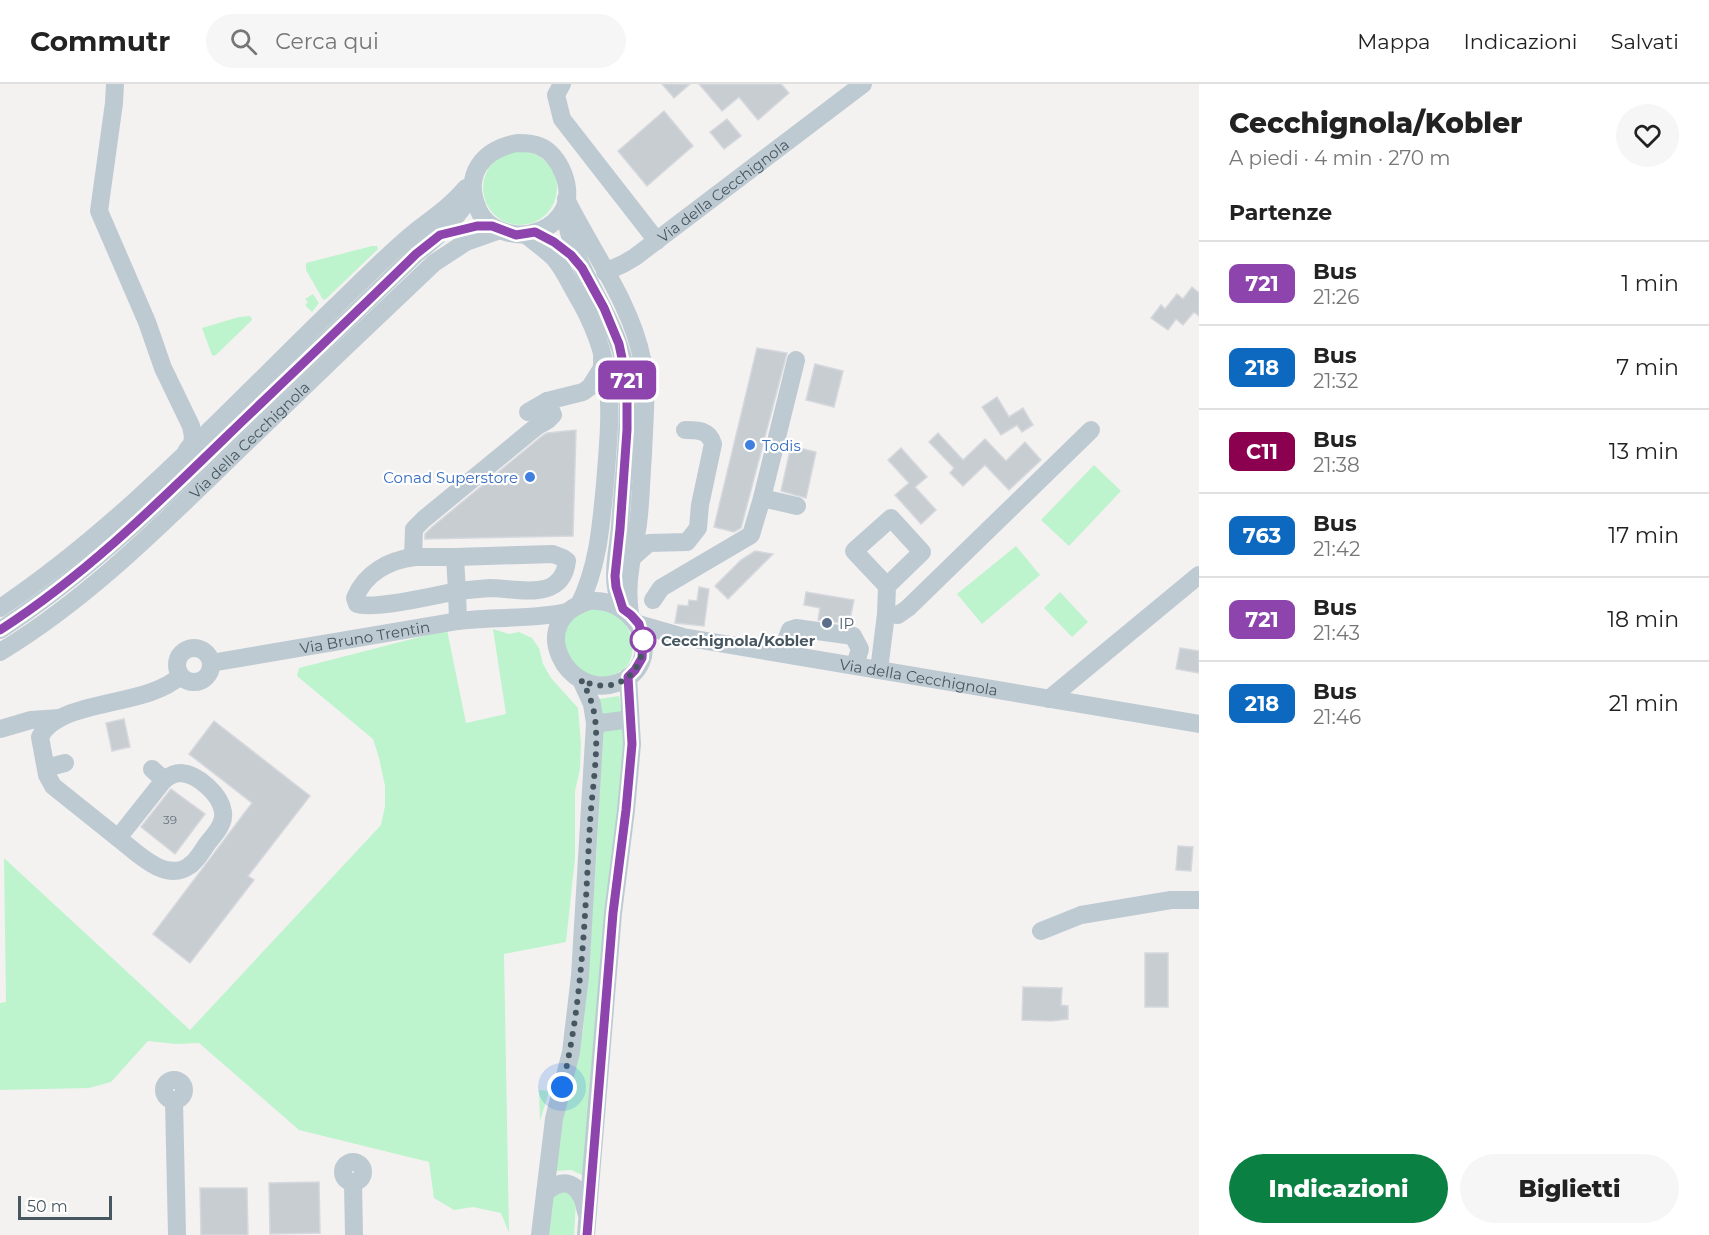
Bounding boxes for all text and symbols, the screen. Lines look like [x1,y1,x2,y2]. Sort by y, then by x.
search box [206,14,626,68]
text: Commutr [30,24,170,58]
icon: search [227,25,260,58]
text: Cerca qui [275,28,379,55]
text: Mappa [1357,29,1430,54]
text: Indicazioni [1463,29,1578,54]
text: Salvati [1611,29,1679,54]
button: heart [1616,104,1679,167]
text: Cecchignola/Kobler [1229,106,1523,140]
street label: Via della Cecchignola [653,134,792,246]
text: A piedi · 4 min · 270 m [1229,146,1451,170]
text: Partenze [1229,199,1332,226]
text: Bus [1313,258,1357,285]
text: 1 min [1621,270,1679,297]
text: 721 [1245,271,1279,296]
text: 21:26 [1313,285,1359,309]
text: Bus [1313,342,1357,369]
text: 7 min [1616,354,1679,381]
text: 218 [1245,355,1279,380]
line badge: 721 [592,360,662,400]
text: 721 [610,368,644,393]
text: 21:32 [1313,369,1358,393]
street label: Via della Cecchignola [185,377,313,502]
text: Bus [1313,426,1357,453]
place label: Todis [762,436,801,455]
marker: Todis [743,438,757,452]
text: 13 min [1609,438,1679,465]
text: C11 [1246,439,1278,464]
text: 21:38 [1313,453,1360,477]
place label: Conad Superstore [383,468,518,487]
marker: Conad Superstore [523,470,537,484]
text: Bus [1313,510,1357,537]
text: 17 min [1608,522,1679,549]
text: 763 [1243,523,1281,548]
text: 21:42 [1313,537,1360,561]
text: Bus [1313,594,1357,621]
text: 18 min [1607,606,1679,633]
text: 721 [1245,607,1279,632]
place label: IP [839,614,854,633]
street label: Via Bruno Trentin [298,616,431,657]
marker: IP [820,616,834,630]
text: 21:43 [1313,621,1360,645]
marker: Cecchignola/Kobler [630,627,656,653]
place label: Cecchignola/Kobler [661,631,816,650]
street label: Via della Cecchignola [838,654,999,699]
text: Bus [1313,678,1357,705]
text: 21 min [1609,690,1679,717]
text: 218 [1245,691,1279,716]
text: 21:46 [1313,705,1361,729]
house number: 39 [163,812,177,827]
your location [547,1072,577,1102]
button: Indicazioni [1229,1154,1448,1223]
button: Biglietti [1460,1154,1679,1223]
scale bar [18,1193,112,1220]
text: 50 m [27,1197,68,1216]

